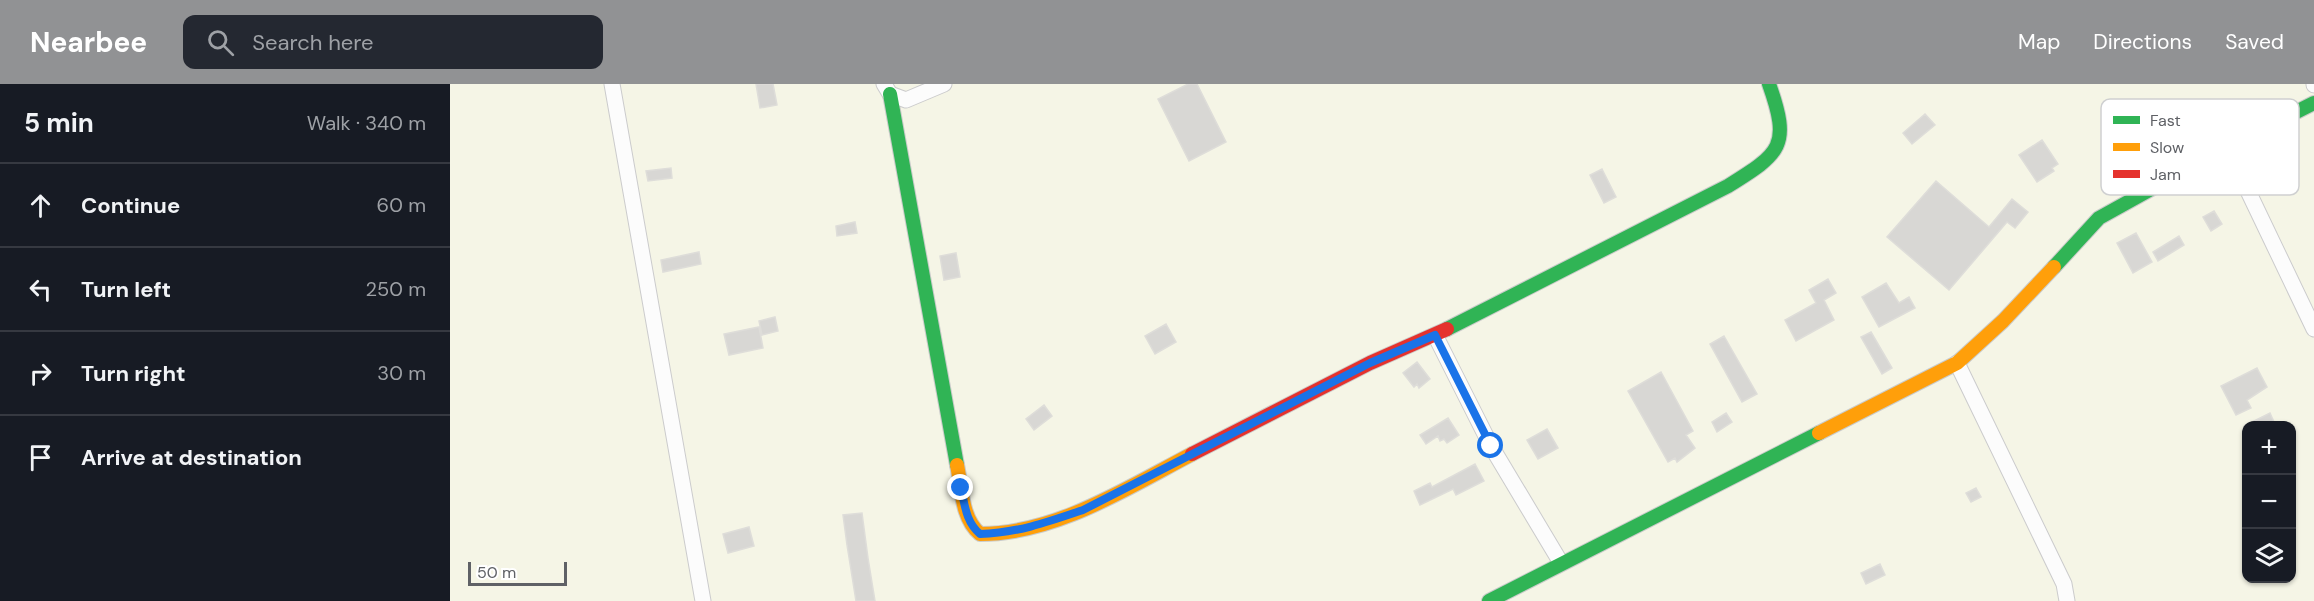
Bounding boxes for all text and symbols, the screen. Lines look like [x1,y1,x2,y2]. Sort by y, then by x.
search box [183,15,603,69]
text: Nearbee [30,24,147,61]
icon: search [204,26,237,59]
text: Search here [252,28,374,57]
text: Map [2018,28,2060,56]
text: Directions [2093,28,2192,56]
text: Saved [2225,28,2284,56]
legend [2101,99,2299,195]
text: 5 min [24,106,94,140]
text: Walk · 340 m [307,110,426,136]
text: Fast [2150,110,2181,131]
text: Slow [2150,137,2184,158]
text: Jam [2150,164,2181,185]
icon: ahead [24,189,57,222]
text: Continue [81,191,180,220]
text: 60 m [377,192,426,218]
icon: left [24,273,57,306]
text: Turn left [81,275,171,304]
text: 250 m [365,276,426,302]
icon: right [24,357,57,390]
text: Turn right [81,359,186,388]
text: 30 m [377,360,426,386]
map controls [2242,421,2296,583]
button: + [2242,421,2296,475]
route start [1477,432,1503,458]
icon: arrive [24,441,57,474]
text: Arrive at destination [81,443,302,472]
route end [947,474,973,500]
button: − [2242,475,2296,529]
button: layers [2242,529,2296,583]
scale bar [468,559,567,586]
text: 50 m [477,562,516,583]

